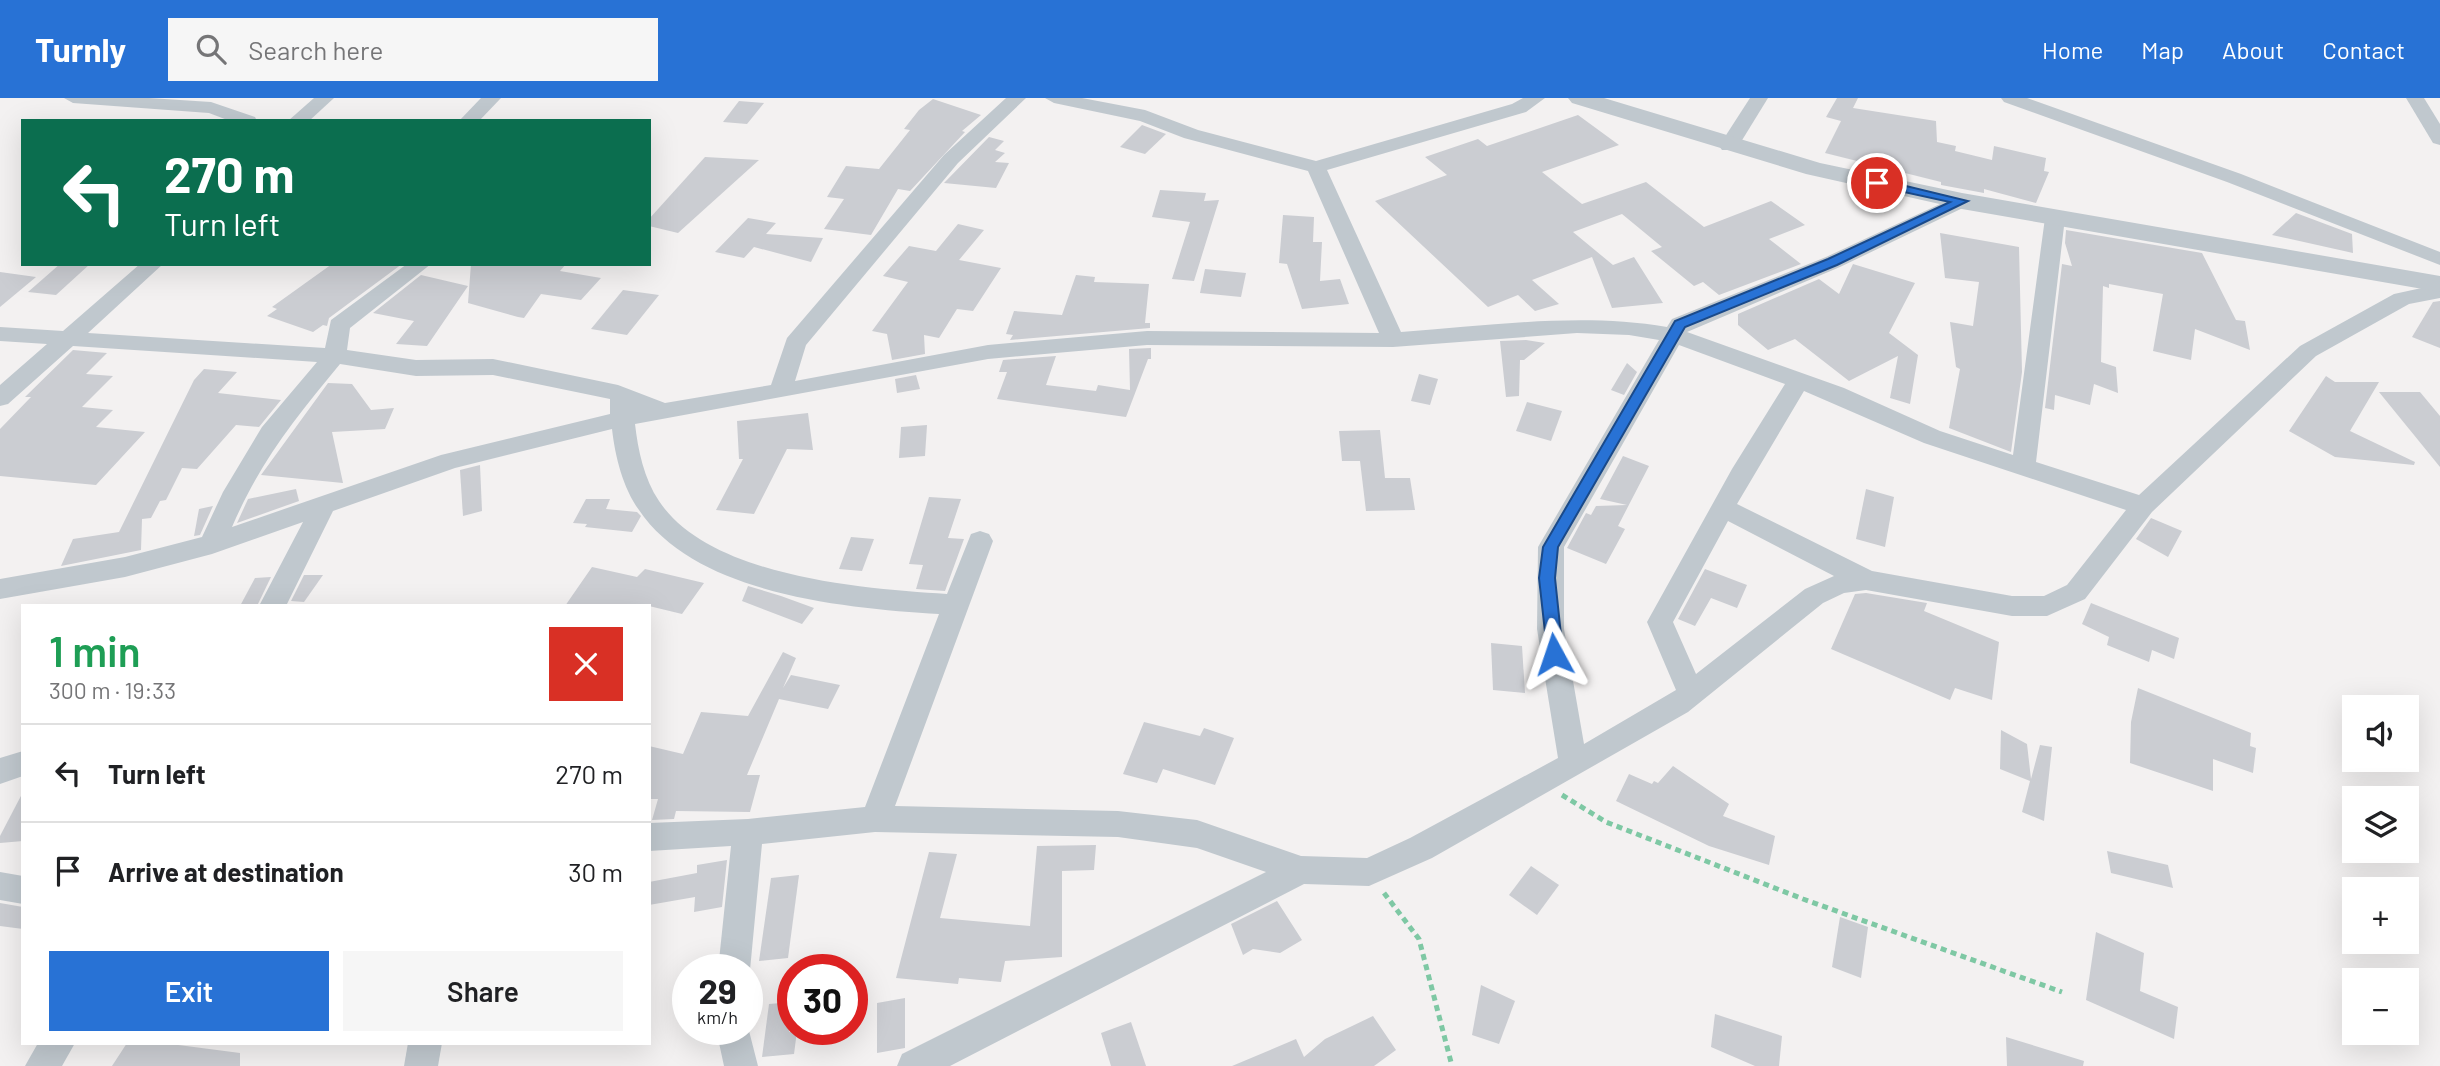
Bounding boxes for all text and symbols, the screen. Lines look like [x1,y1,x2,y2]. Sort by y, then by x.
search box [168,18,658,81]
text: Turnly [35,29,126,69]
icon: search [192,30,230,68]
text: Search here [248,34,383,65]
text: Home [2042,35,2103,64]
text: Map [2141,35,2184,64]
text: About [2222,35,2284,64]
text: Contact [2322,35,2405,64]
text: 270 m [164,144,294,203]
icon: left [49,147,140,238]
pin [1847,153,1907,213]
icon: arrive [1858,164,1896,202]
text: Turn left [164,204,281,242]
position arrow [1517,617,1591,691]
text: 1 min [49,625,141,675]
button: close [549,627,623,701]
text: 300 m · 19:33 [49,676,176,704]
map controls [2342,695,2419,1045]
button: sound [2342,695,2419,772]
icon: left [49,754,87,792]
text: Turn left [108,758,206,789]
text: 270 m [555,758,623,789]
button: layers [2342,786,2419,863]
icon: arrive [49,852,87,890]
text: Arrive at destination [108,856,344,887]
text: 30 m [568,856,623,887]
button: + [2342,877,2419,954]
button: Exit [49,951,329,1031]
button: Share [343,951,623,1031]
speed limit sign: 30 [777,954,868,1045]
button: − [2342,968,2419,1045]
text: 29 [698,969,737,1011]
text: km/h [697,1006,738,1028]

